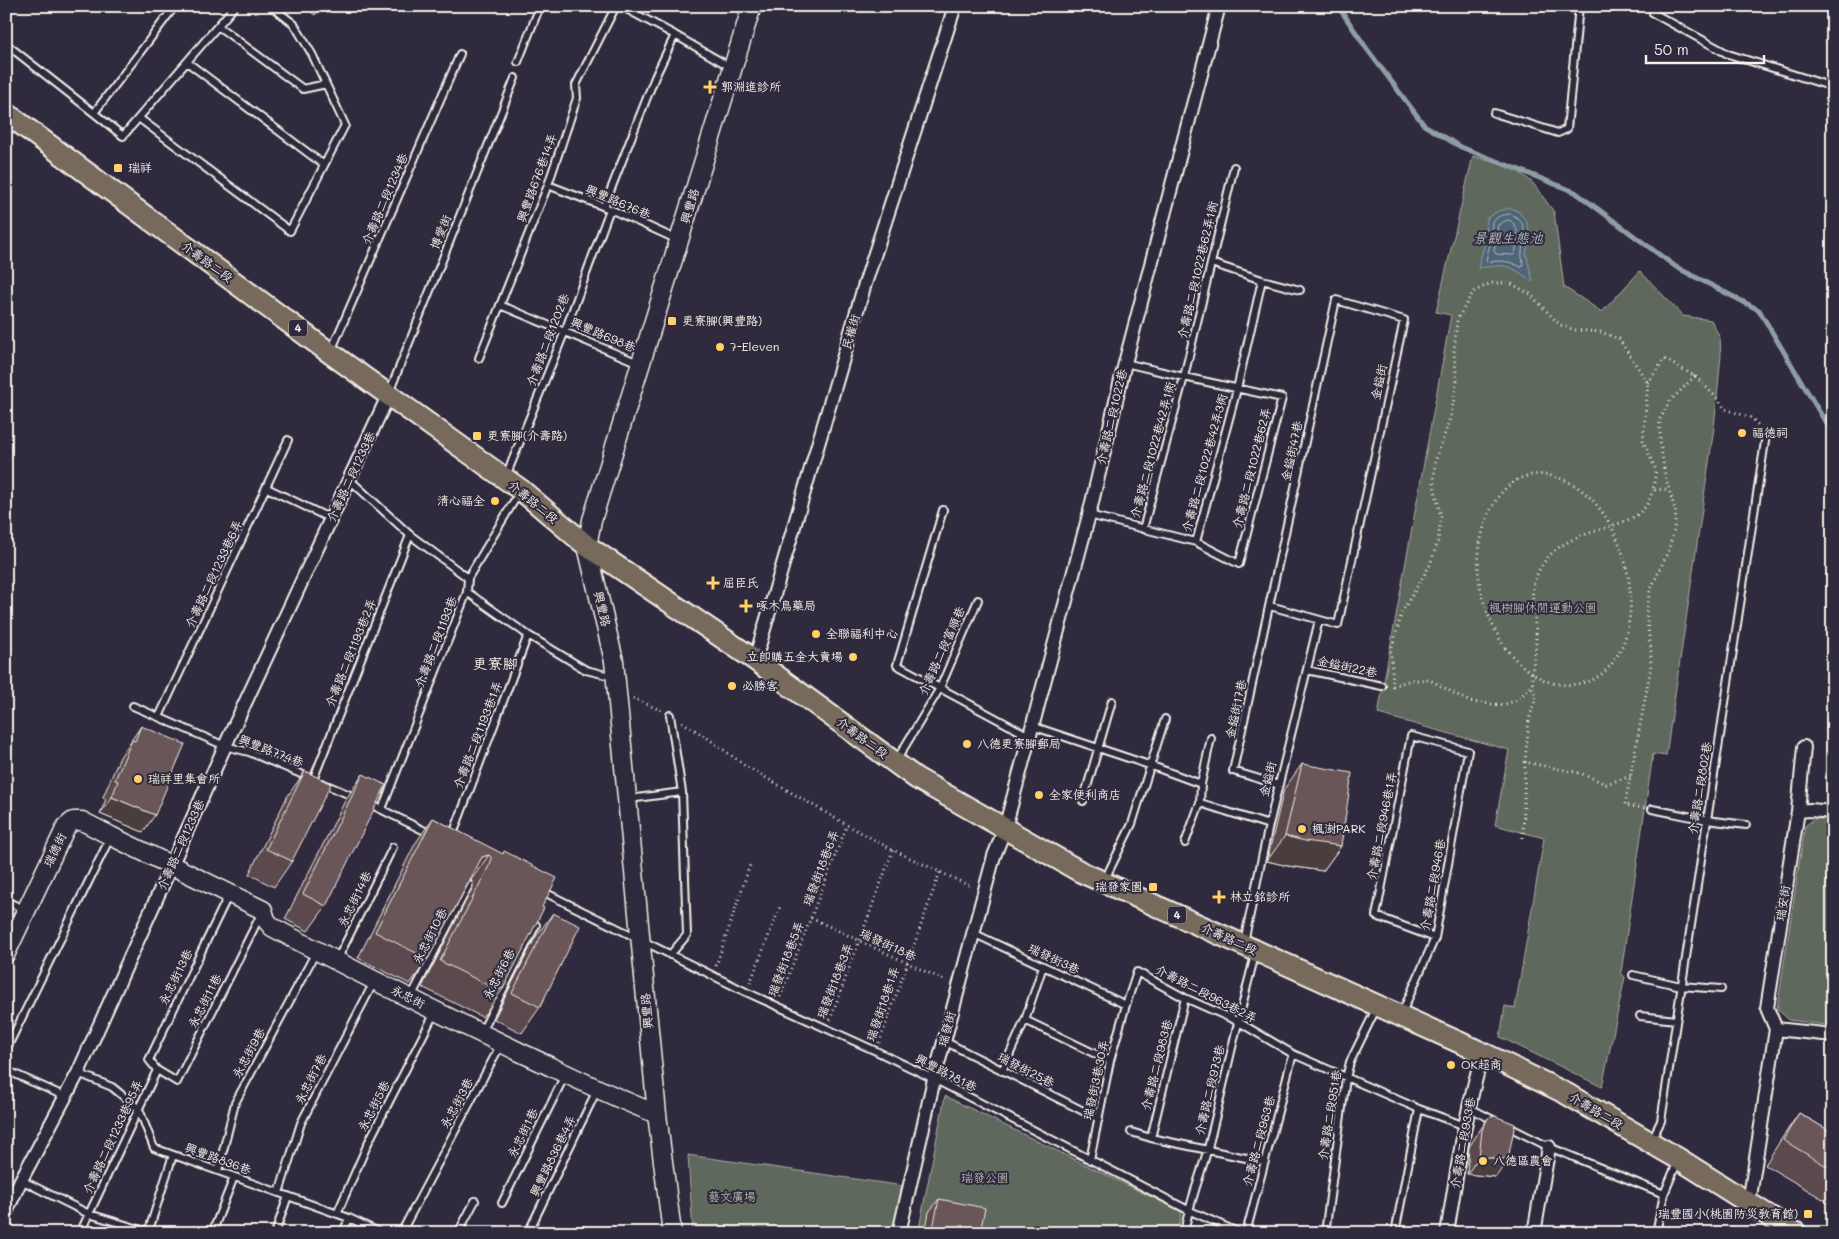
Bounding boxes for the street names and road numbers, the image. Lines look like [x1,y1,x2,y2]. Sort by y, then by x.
street label: 興豐路676巷14弄 [513,131,560,224]
street label: 介壽路二段1234巷 [358,150,411,247]
street label: 興豐路676巷 [583,180,653,222]
street label: 興豐路 [676,186,702,225]
street label: 介壽路二段1022巷62弄1衖 [1173,199,1221,340]
street label: 博愛街 [426,212,454,251]
street label: 介壽路二段 [179,237,237,285]
street label: 介壽路二段1202巷 [522,291,572,388]
street label: 民權街 [837,312,863,351]
street label: 興豐路698巷 [568,313,639,355]
road number: 4 [289,319,307,336]
street label: 金鎰街 [1366,363,1390,401]
street label: 介壽路二段1022巷 [1092,367,1130,466]
street label: 介壽路二段1022巷42弄1衖 [1126,379,1178,520]
street label: 介壽路二段1022巷42弄3衖 [1178,392,1230,534]
street label: 介壽路二段1022巷62弄 [1228,406,1274,530]
street label: 金鎰街47巷 [1277,419,1305,483]
street label: 介壽路二段1233巷 [322,429,378,524]
street label: 介壽路二段 [505,476,562,526]
street label: 介壽路二段1233巷6弄 [181,517,245,630]
street label: 興豐路 [591,589,615,628]
street label: 介壽路二段1193巷 [410,594,460,690]
street label: 介壽路二段1193巷2弄 [321,596,379,709]
street label: 介壽路二段富順巷 [914,603,968,698]
street label: 金鎰街22巷 [1316,652,1379,680]
street label: 介壽路二段1193巷1弄 [449,678,505,791]
street label: 金鎰街17巷 [1221,678,1249,740]
street label: 介壽路二段 [834,713,892,761]
street label: 興豐路774巷 [237,730,306,770]
street label: 介壽路二段802巷 [1684,740,1714,835]
street label: 金鎰街 [1255,759,1279,798]
street label: 介壽路二段946巷1弄 [1363,770,1399,882]
street label: 介壽路二段1233巷 [153,797,207,893]
street label: 瑞發街18巷6弄 [798,827,842,908]
street label: 瑞德街 [39,830,69,869]
street label: 介壽路二段946巷 [1416,837,1448,932]
street label: 永忠街14巷 [334,868,375,929]
street label: 瑞安街 [1771,884,1793,922]
street label: 永忠街10巷 [408,905,450,966]
road number: 4 [1168,906,1186,924]
street label: 瑞發街18巷5弄 [763,919,807,999]
street label: 介壽路二段 [1199,919,1260,958]
street label: 瑞發街18巷 [858,924,919,964]
street label: 瑞發街3巷 [1026,939,1083,977]
street label: 瑞發街18巷3弄 [812,941,856,1021]
street label: 永忠街6巷 [478,945,518,1002]
street label: 永忠街13巷 [155,946,196,1007]
street label: 介壽路二段963巷2弄 [1153,961,1260,1026]
street label: 瑞發街18巷1弄 [862,964,902,1043]
street label: 永忠街11巷 [184,971,225,1030]
street label: 永忠街 [389,981,428,1011]
street label: 興豐路 [636,992,656,1030]
street label: 瑞發街 [934,1009,958,1048]
street label: 介壽路二段983巷 [1137,1018,1175,1112]
street label: 永忠街9巷 [228,1024,268,1081]
street label: 瑞發街3巷30弄 [1079,1038,1111,1121]
street label: 介壽路二段973巷 [1191,1043,1227,1137]
street label: 瑞發街25巷 [995,1048,1058,1090]
street label: 興豐路781巷 [913,1050,980,1095]
street label: 永忠街7巷 [291,1051,330,1107]
street label: 介壽路二段951巷 [1314,1068,1344,1161]
street label: 永忠街3巷 [436,1074,476,1131]
street label: 介壽路二段1233巷95弄 [79,1077,146,1196]
street label: 永忠街5巷 [353,1077,393,1134]
street label: 介壽路二段 [1567,1088,1626,1132]
street label: 介壽路二段963巷 [1238,1094,1278,1188]
street label: 介壽路二段933巷 [1446,1096,1478,1190]
street label: 永忠街1巷 [503,1105,541,1160]
street label: 興豐路836巷4弄 [525,1112,579,1199]
street label: 興豐路836巷 [183,1139,254,1177]

